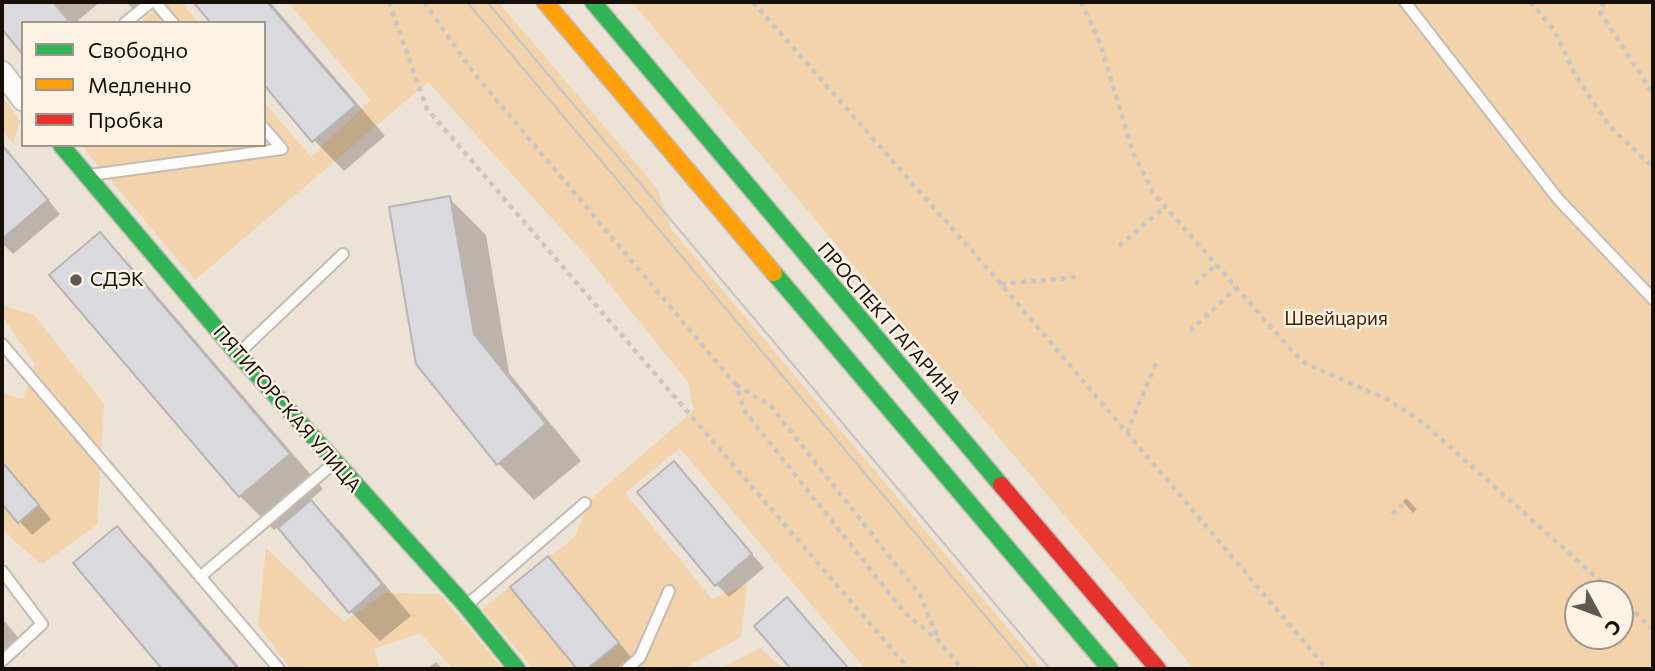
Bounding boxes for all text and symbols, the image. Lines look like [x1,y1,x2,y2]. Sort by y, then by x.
legend [21,21,266,147]
text: Свободно [88,37,188,62]
text: Медленно [88,72,192,97]
text: Пробка [88,107,163,132]
street label: ПРОСПЕКТ ГАГАРИНА [813,238,965,408]
place label: СДЭК [90,269,144,291]
marker: СДЭК [68,272,84,288]
park label: Швейцария [1284,308,1388,330]
street label: ПЯТИГОРСКАЯ УЛИЦА [208,321,366,497]
north arrow [1564,580,1634,650]
text: С [1601,615,1627,640]

